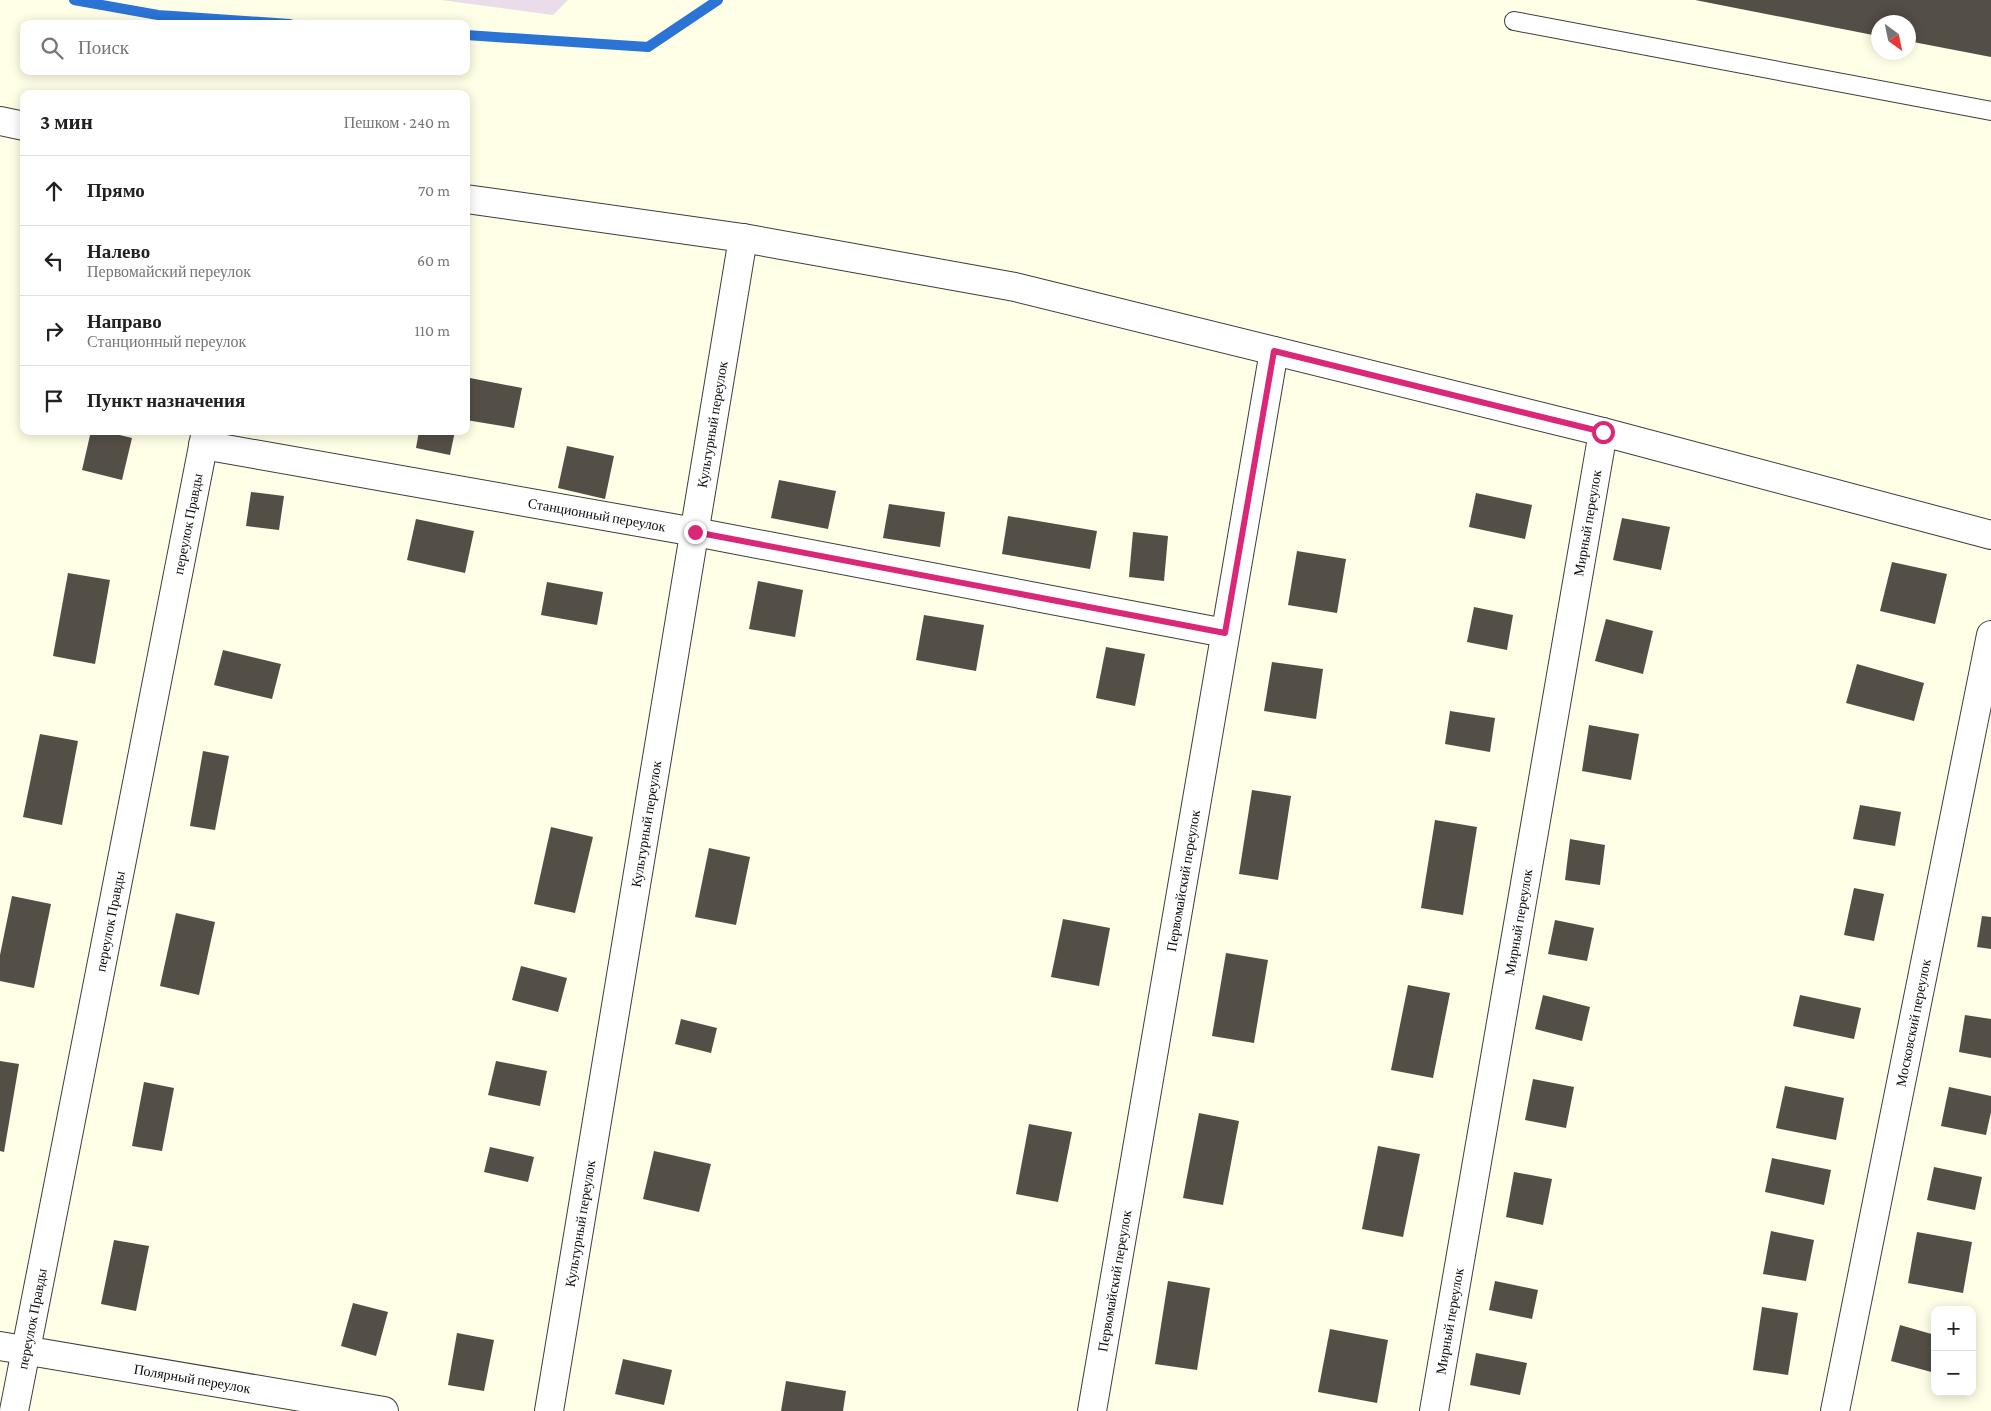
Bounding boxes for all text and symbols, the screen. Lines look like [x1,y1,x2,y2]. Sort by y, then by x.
north arrow [1871,15,1916,60]
search box [20,20,470,75]
icon: search [38,34,66,62]
text: Поиск [78,37,129,58]
text: 3 мин [40,110,93,134]
text: Пешком · 240 m [344,114,450,131]
icon: ahead [40,177,68,205]
text: Прямо [87,180,145,201]
text: 70 m [418,182,450,199]
text: Налево [87,241,150,262]
icon: left [40,247,68,275]
text: 60 m [417,252,450,269]
text: Первомайский переулок [87,263,251,280]
text: Направо [87,311,162,332]
icon: right [40,317,68,345]
text: 110 m [414,322,450,339]
text: Станционный переулок [87,333,246,350]
street label: Культурный переулок [694,360,731,489]
icon: arrive [40,387,68,415]
text: Пункт назначения [87,390,245,411]
route start [1592,421,1615,444]
street label: Мирный переулок [1570,468,1604,578]
street label: переулок Правды [170,471,206,576]
street label: Станционный переулок [527,495,667,535]
route end [684,521,707,544]
street label: Культурный переулок [628,759,664,889]
street label: Первомайский переулок [1163,808,1203,953]
street label: Мирный переулок [1501,868,1535,977]
street label: переулок Правды [92,869,128,973]
street label: Московский переулок [1892,957,1934,1088]
street label: Культурный переулок [562,1159,598,1288]
street label: Первомайский переулок [1094,1209,1134,1353]
street label: переулок Правды [14,1266,50,1371]
street label: Мирный переулок [1432,1267,1467,1376]
map controls [1931,1306,1976,1396]
button: + [1931,1306,1976,1351]
button: − [1931,1351,1976,1396]
street label: Полярный переулок [133,1361,252,1396]

